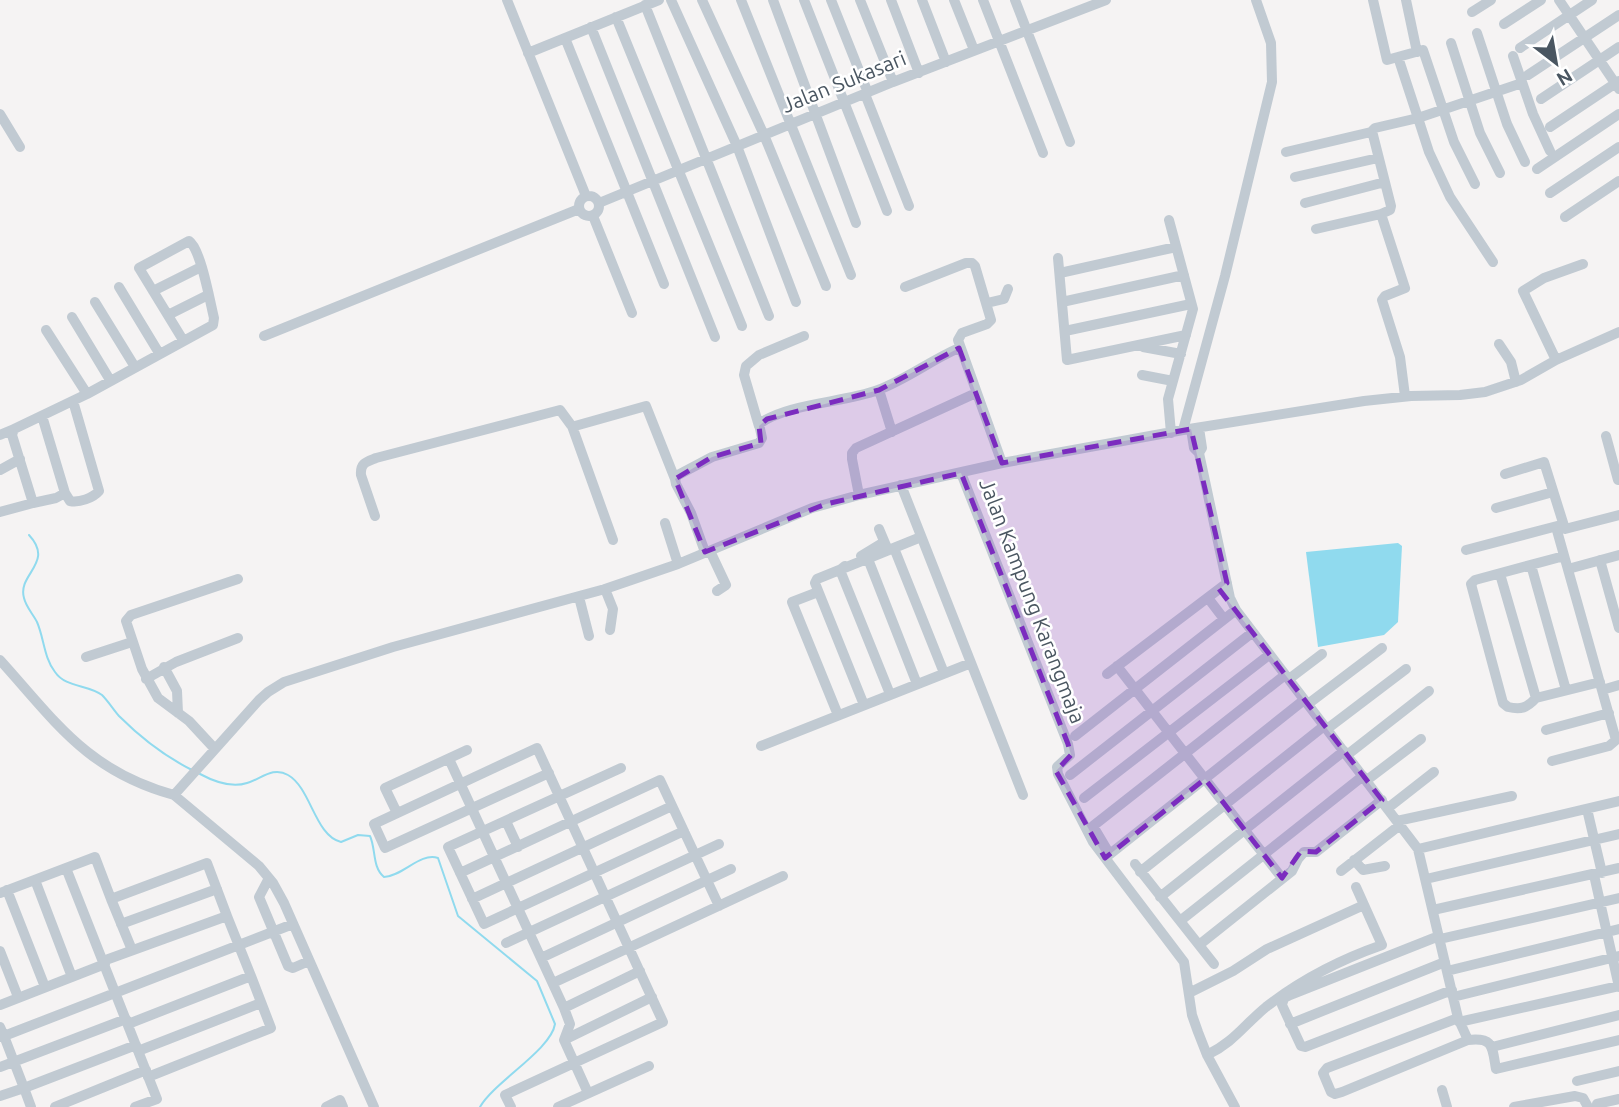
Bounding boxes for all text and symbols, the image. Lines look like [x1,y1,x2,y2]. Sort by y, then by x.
north arrow [1521,28,1591,98]
street label: Jalan Sukasari [778,45,909,117]
text: N [1553,64,1577,91]
street label: Jalan Kampung Karangmaja [975,475,1091,726]

